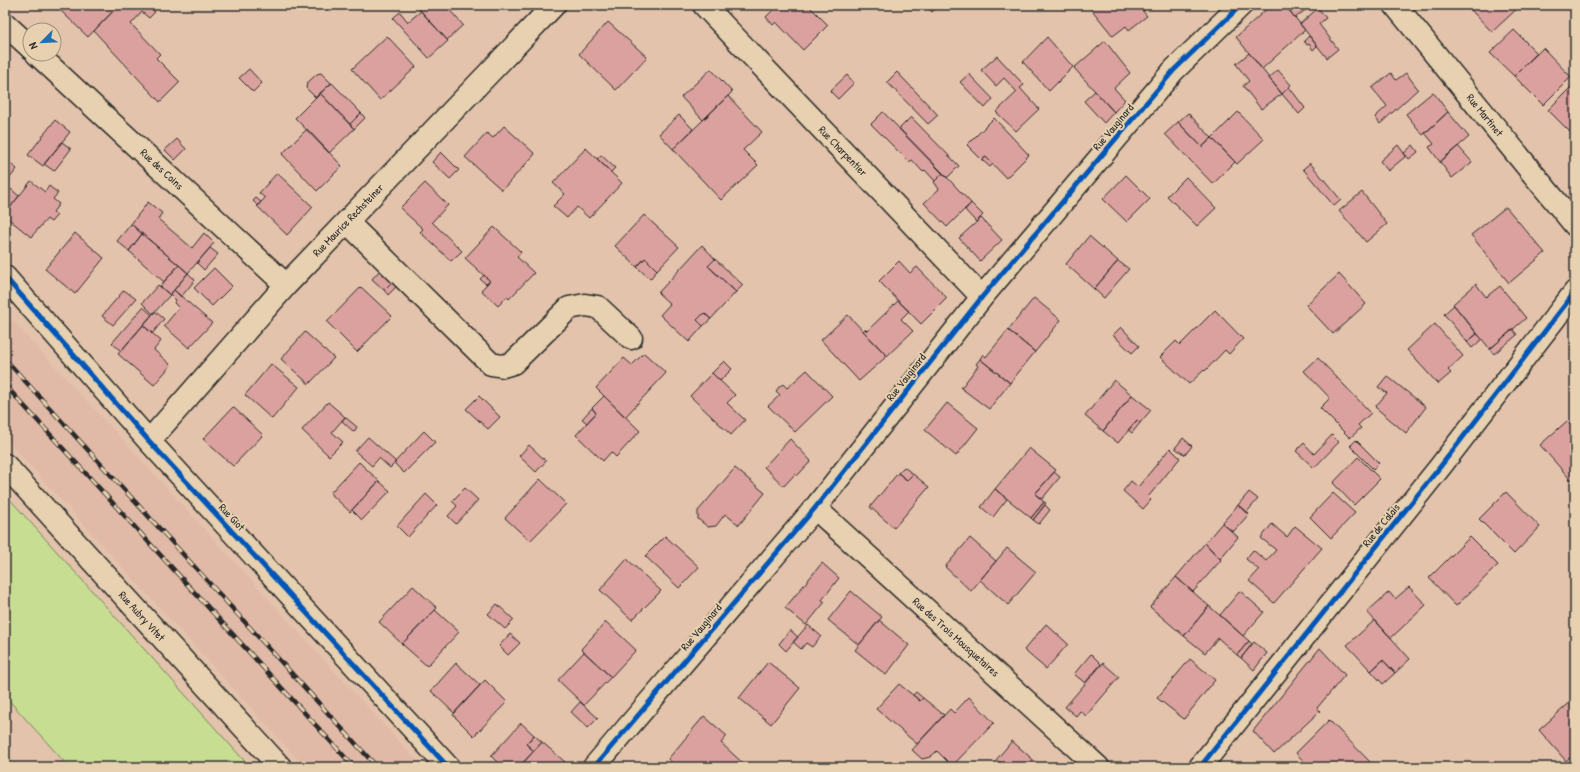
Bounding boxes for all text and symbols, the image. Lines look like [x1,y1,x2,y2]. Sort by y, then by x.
north arrow [22,22,62,62]
text: N [25,40,40,52]
street label: Rue Martinet [1464,91,1507,139]
street label: Rue Vauginard [1090,100,1137,153]
street label: Rue Charpentier [816,123,871,180]
street label: Rue des Coins [138,146,186,192]
street label: Rue Maurice Rechsteiner [310,180,387,259]
street label: Rue Vauginard [883,350,929,404]
street label: Rue Giot [216,500,248,534]
street label: Rue de Calais [1359,500,1403,550]
street label: Rue Aubry Vitet [116,588,168,644]
street label: Rue des Trois Mousquetaires [910,594,1002,680]
street label: Rue Vauginard [678,600,725,653]

